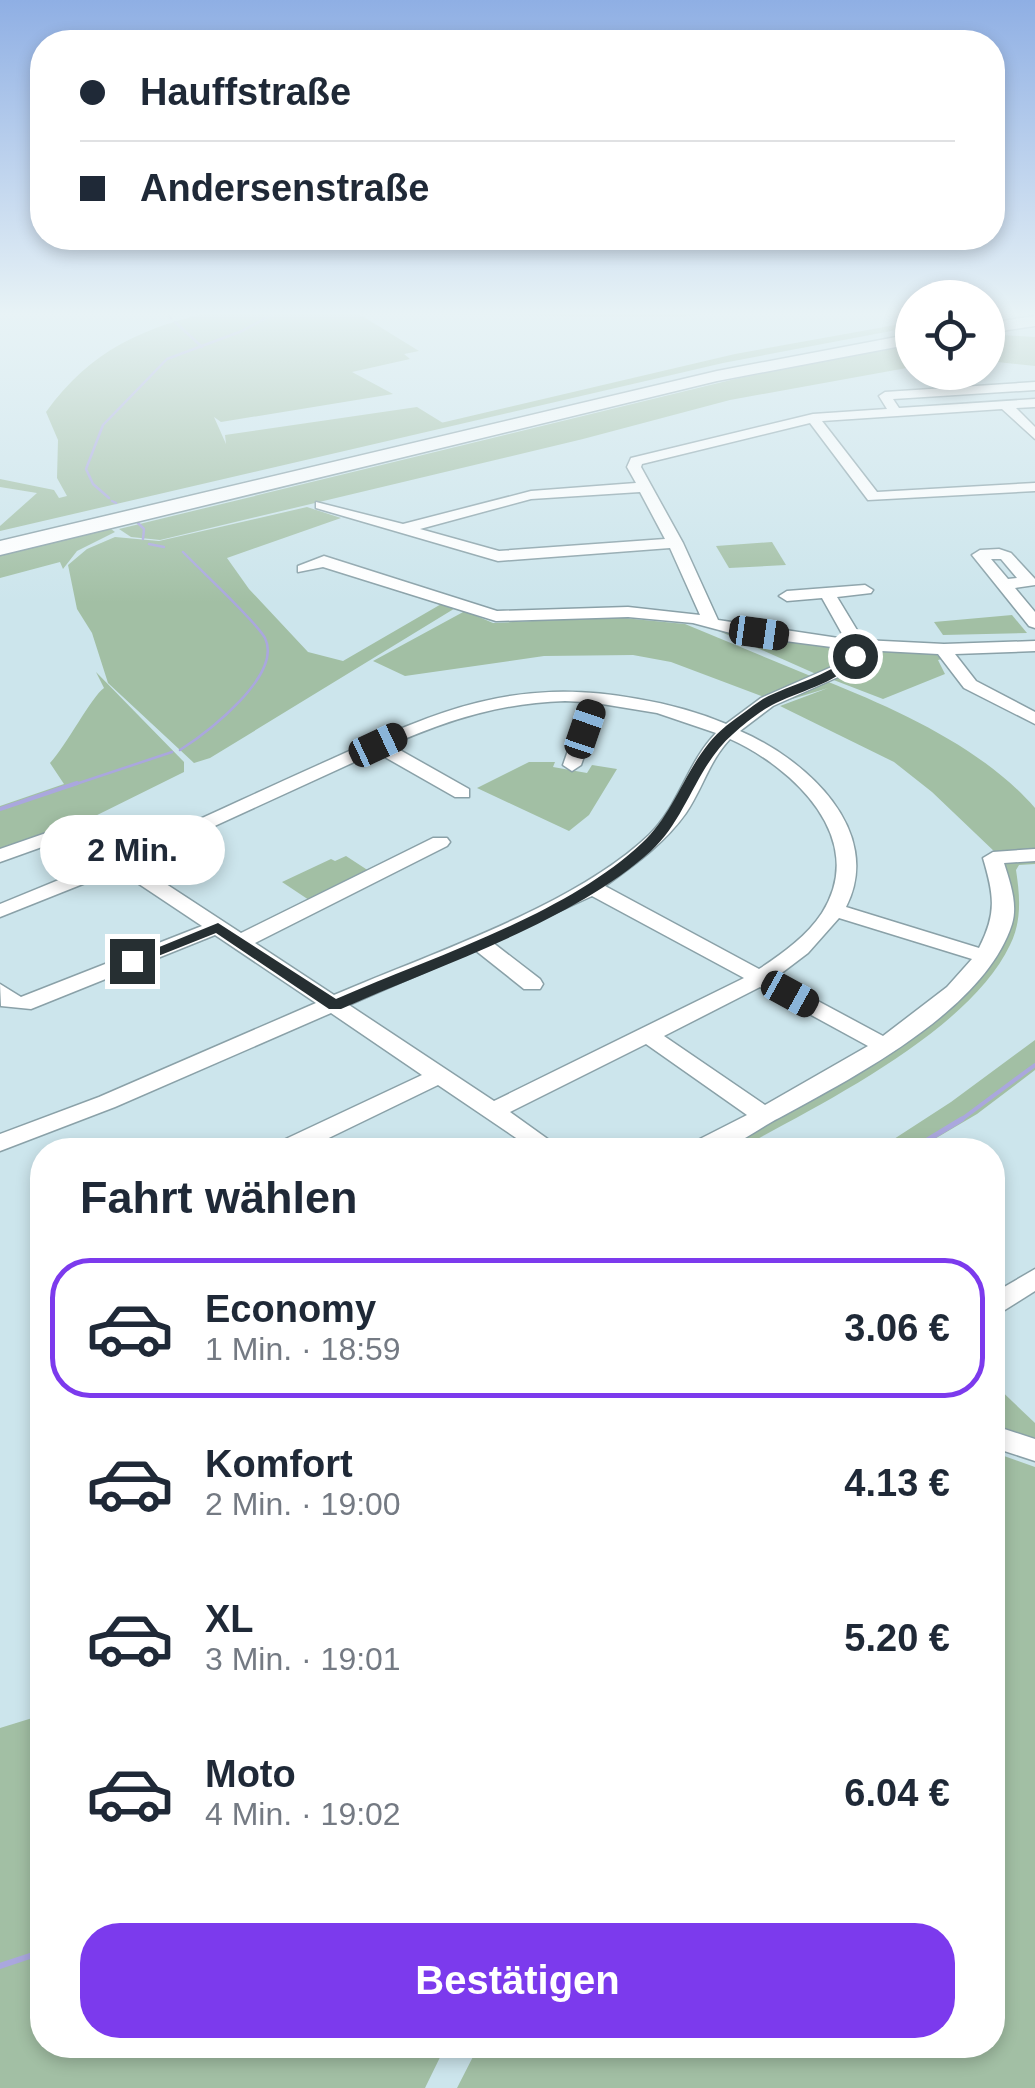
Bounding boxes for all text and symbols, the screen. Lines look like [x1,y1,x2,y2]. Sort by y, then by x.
text: Hauffstraße [140,71,351,113]
text: Andersenstraße [140,167,429,209]
map controls [895,280,1005,390]
button: locate [895,280,1005,390]
car [727,614,791,652]
route start [833,634,878,679]
car [561,696,609,762]
car [344,719,412,771]
callout: 2 Min. [39,816,224,886]
text: 2 Min. [87,832,178,868]
route end [110,939,155,984]
car [756,966,824,1022]
text: Fahrt wählen [80,1172,358,1223]
icon: car [85,1283,175,1373]
text: Economy [205,1288,376,1330]
text: 3.06 € [844,1307,950,1349]
text: 1 Min. · 18:59 [205,1331,401,1367]
icon: car [85,1438,175,1528]
text: Komfort [205,1443,353,1485]
text: 4.13 € [844,1462,950,1504]
text: 2 Min. · 19:00 [205,1486,401,1522]
icon: car [85,1593,175,1683]
text: XL [205,1598,254,1640]
text: 5.20 € [844,1617,950,1659]
text: 3 Min. · 19:01 [205,1641,401,1677]
icon: car [85,1748,175,1838]
text: Moto [205,1753,296,1795]
text: 6.04 € [844,1772,950,1814]
text: 4 Min. · 19:02 [205,1796,401,1832]
button: Bestätigen [80,1923,955,2038]

